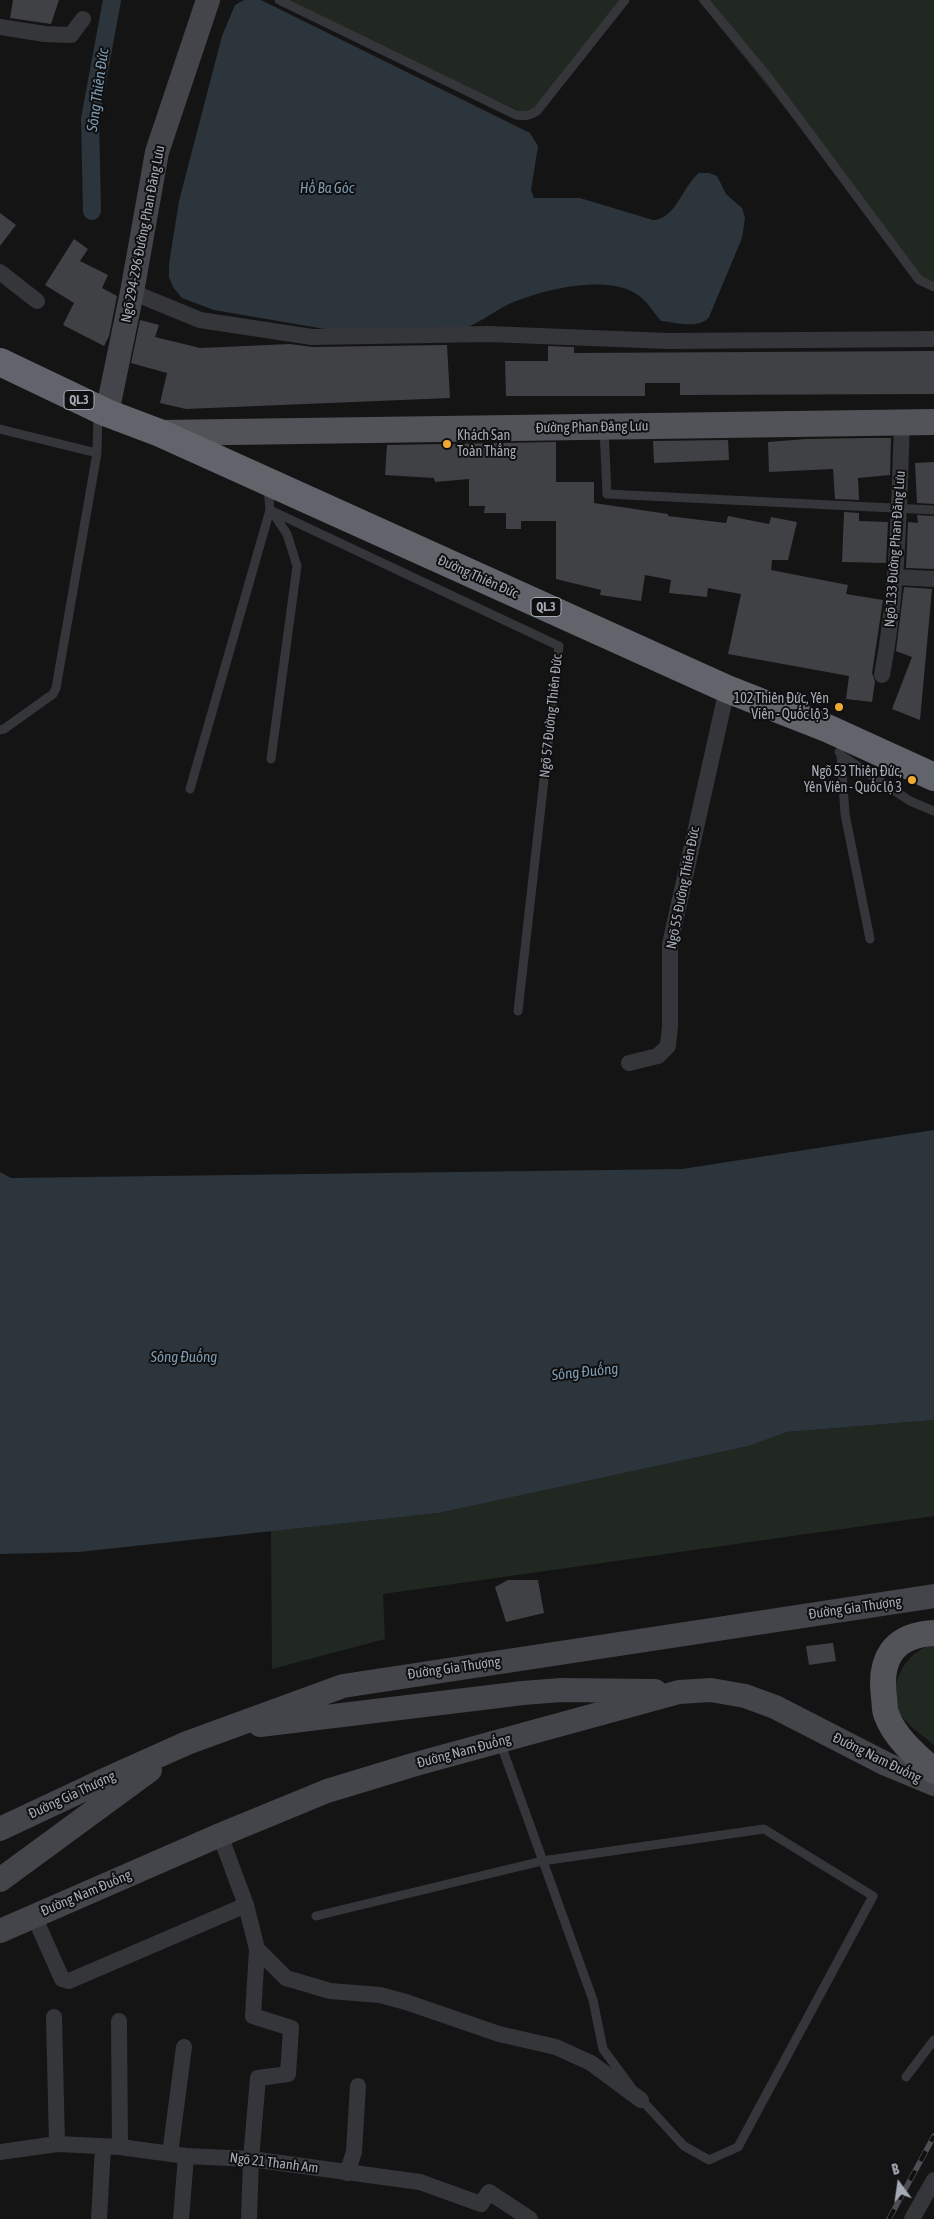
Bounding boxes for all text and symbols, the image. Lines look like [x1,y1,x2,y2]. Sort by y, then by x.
water label: Sông Thiên Đức [83,47,113,133]
street label: Ngõ 294-296 Đường Phan Đăng Lưu [118,144,168,324]
water label: Hồ Ba Góc [300,179,354,197]
road number: QL.3 [64,390,94,410]
street label: Đường Phan Đăng Lưu [535,418,649,436]
place label: Khách Sạn Toàn Thắng [457,428,516,461]
marker: Khách Sạn Toàn Thắng [441,438,453,450]
street label: Ngõ 133 Đường Phan Đăng Lưu [881,470,909,628]
street label: Đường Thiên Đức [435,552,521,602]
road number: QL.3 [531,598,561,616]
street label: Ngõ 57 Đường Thiên Đức [536,653,566,779]
place label: 102 Thiên Đức, Yên Viên - Quốc lộ 3 [734,691,829,724]
marker: 102 Thiên Đức, Yên Viên - Quốc lộ 3 [833,701,845,713]
place label: Ngõ 53 Thiên Đức, Yên Viên - Quốc lộ 3 [804,764,902,796]
marker: Ngõ 53 Thiên Đức, Yên Viên - Quốc lộ 3 [906,774,918,786]
street label: Ngõ 55 Đường Thiên Đức [663,825,703,951]
water label: Sông Đuống [151,1348,217,1366]
water label: Sông Đuống [551,1360,619,1384]
street label: Đường Gia Thượng [807,1593,903,1623]
street label: Đường Gia Thượng [406,1653,502,1683]
street label: Đường Nam Đuống [830,1729,924,1787]
street label: Đường Nam Đuống [415,1730,513,1772]
street label: Đường Gia Thượng [26,1768,118,1822]
street label: Đường Nam Đuống [38,1866,134,1920]
street label: Ngõ 21 Thanh Am [229,2149,319,2177]
north arrow [874,2159,924,2209]
text: B [890,2161,901,2178]

